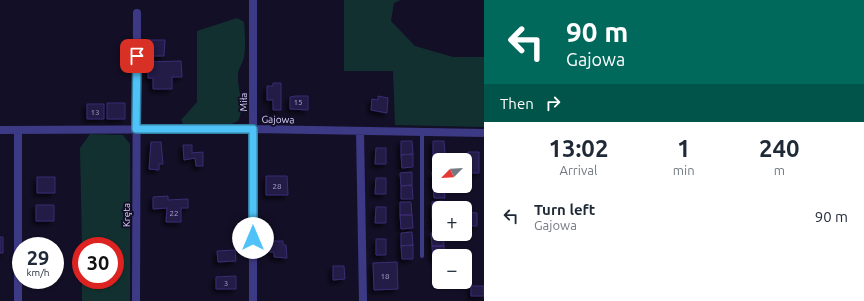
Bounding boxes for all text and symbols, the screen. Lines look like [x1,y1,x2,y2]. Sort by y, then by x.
icon: left [500,16,552,68]
text: 90 m [566,16,628,47]
pin [120,39,154,73]
icon: arrive [126,45,148,67]
text: Gajowa [566,49,625,69]
icon: right [542,92,564,114]
street label: Miła [238,93,249,111]
text: Then [500,95,534,112]
house number: 15 [293,98,303,107]
house number: 13 [90,108,100,117]
street label: Gajowa [261,114,295,125]
text: 13:02 [548,135,608,162]
text: 1 [677,135,690,162]
text: 240 [759,135,800,162]
north arrow [432,153,472,193]
map controls [432,153,472,289]
text: Arrival [559,163,597,177]
text: min [673,163,695,177]
text: m [774,163,785,177]
house number: 28 [272,182,282,191]
button: + [432,201,472,241]
text: Turn left [534,201,595,218]
street label: Kręta [121,203,132,227]
icon: left [500,205,522,227]
text: 90 m [815,208,848,225]
house number: 22 [169,209,179,218]
position arrow [232,217,274,259]
text: Gajowa [534,218,577,232]
speed limit sign: 30 [72,237,124,289]
text: 29 [27,246,49,269]
button: − [432,249,472,289]
text: km/h [26,267,50,278]
house number: 18 [380,272,390,281]
house number: 3 [224,279,228,288]

